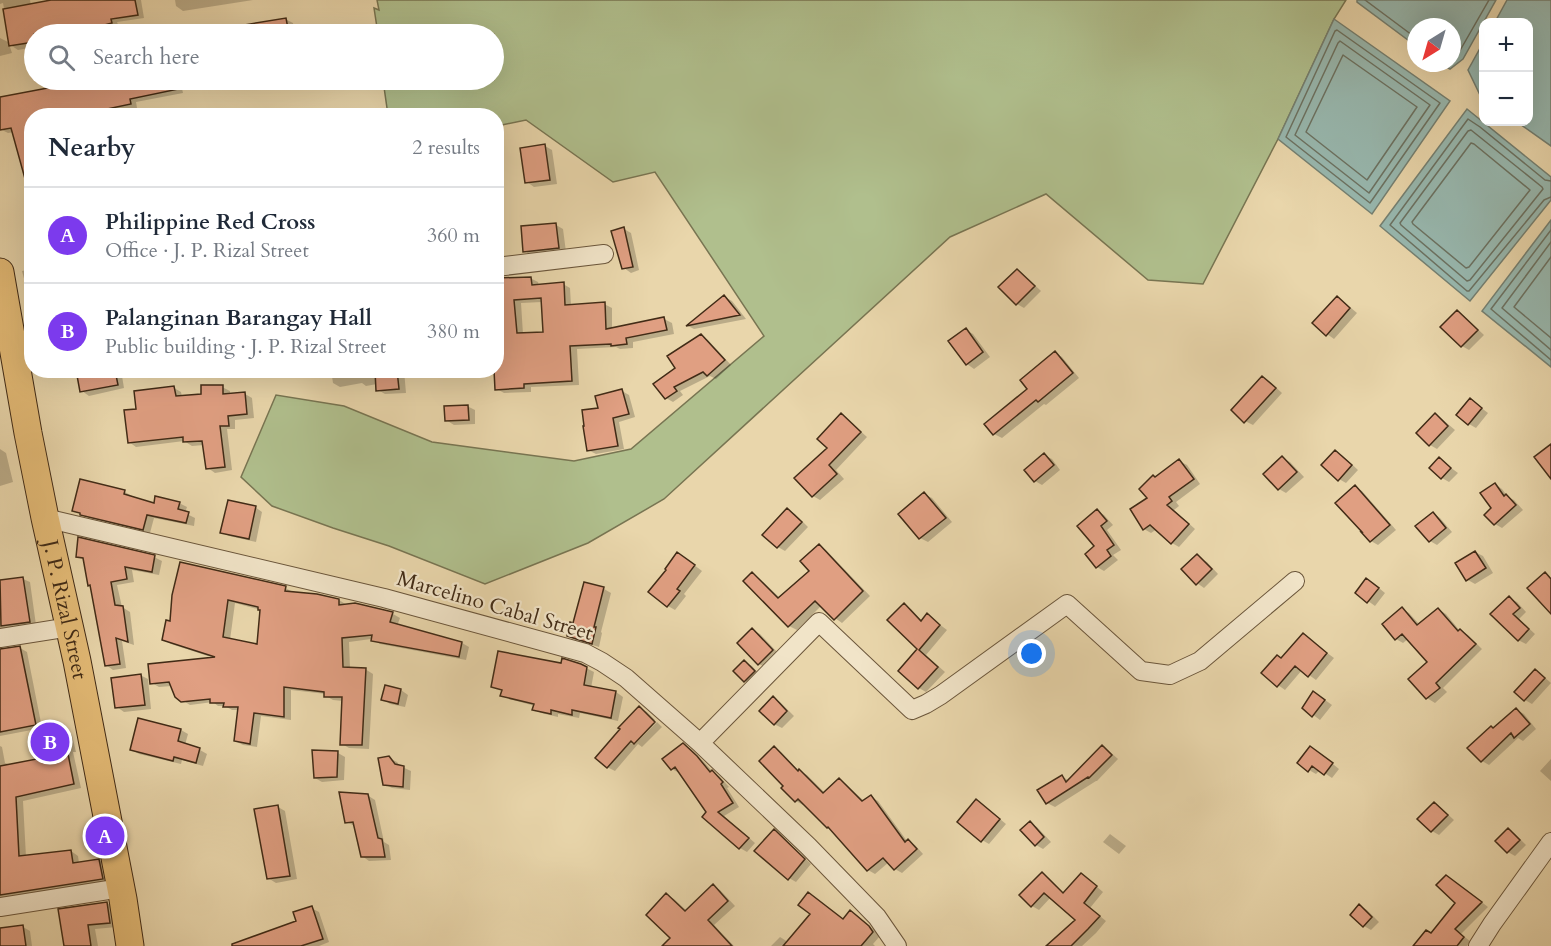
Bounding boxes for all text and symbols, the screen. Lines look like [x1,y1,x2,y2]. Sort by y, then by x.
north arrow [1407,18,1461,72]
map controls [1479,18,1533,126]
button: + [1479,18,1533,72]
search box [24,24,504,90]
icon: search [45,41,78,74]
text: Search here [93,42,200,72]
button: − [1479,72,1533,126]
text: Nearby [48,130,136,165]
text: 2 results [412,134,480,161]
text: Philippine Red Cross [105,207,316,237]
text: A [60,222,75,249]
text: 360 m [427,222,480,249]
text: Office · J. P. Rizal Street [105,237,309,264]
text: Palanginan Barangay Hall [105,303,372,333]
text: B [60,318,75,345]
text: 380 m [427,318,480,345]
text: Public building · J. P. Rizal Street [105,333,386,360]
street label: J. P. Rizal Street [35,534,95,682]
street label: Marcelino Cabal Street [394,564,597,648]
your location [1017,639,1046,668]
pin: B [31,720,70,764]
pin: A [86,814,124,858]

